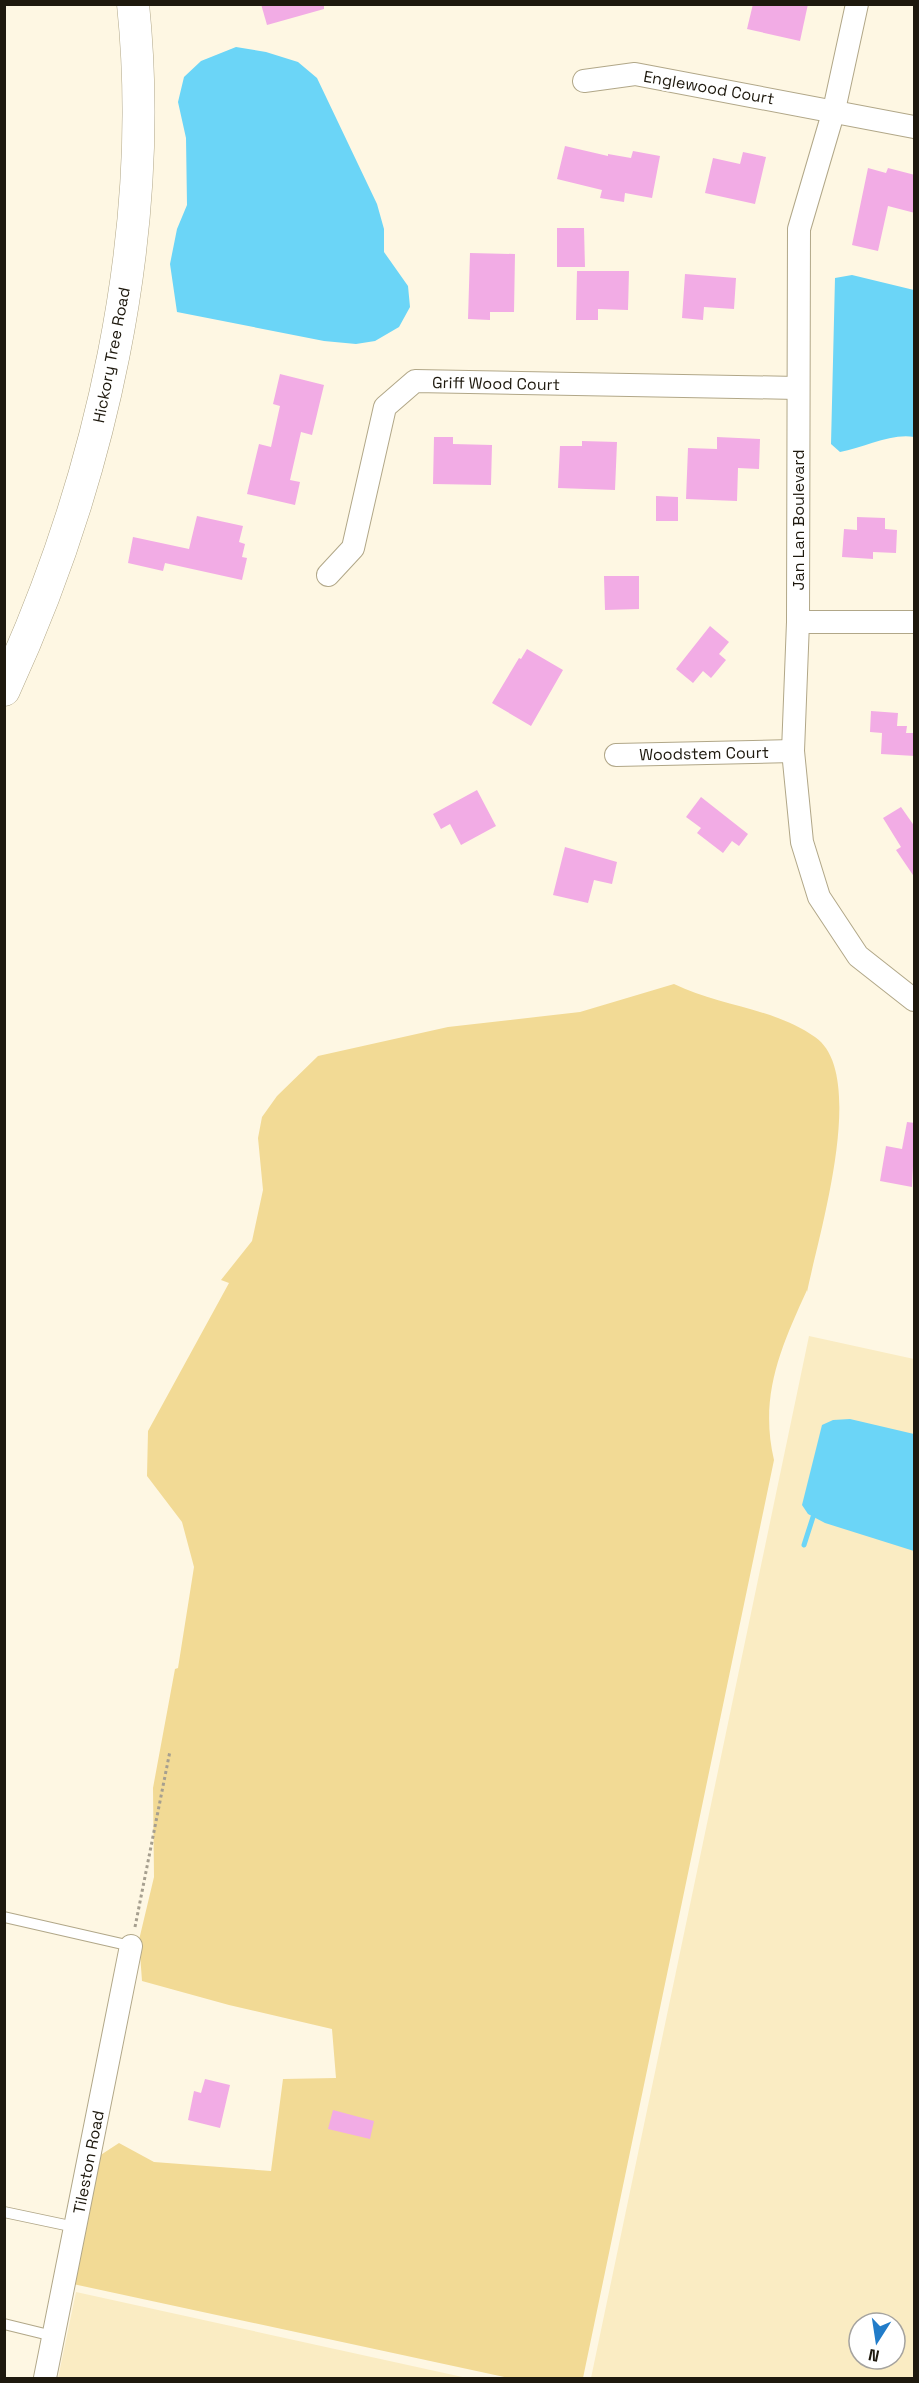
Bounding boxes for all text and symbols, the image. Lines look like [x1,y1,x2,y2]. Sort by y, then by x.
street label: Englewood Court [642,66,776,109]
street label: Hickory Tree Road [88,285,135,425]
street label: Griff Wood Court [432,372,560,395]
street label: Jan Lan Boulevard [788,449,809,591]
street label: Woodstem Court [639,742,769,765]
street label: Tileston Road [68,2109,109,2216]
north arrow [847,2311,907,2371]
text: N [867,2344,881,2367]

